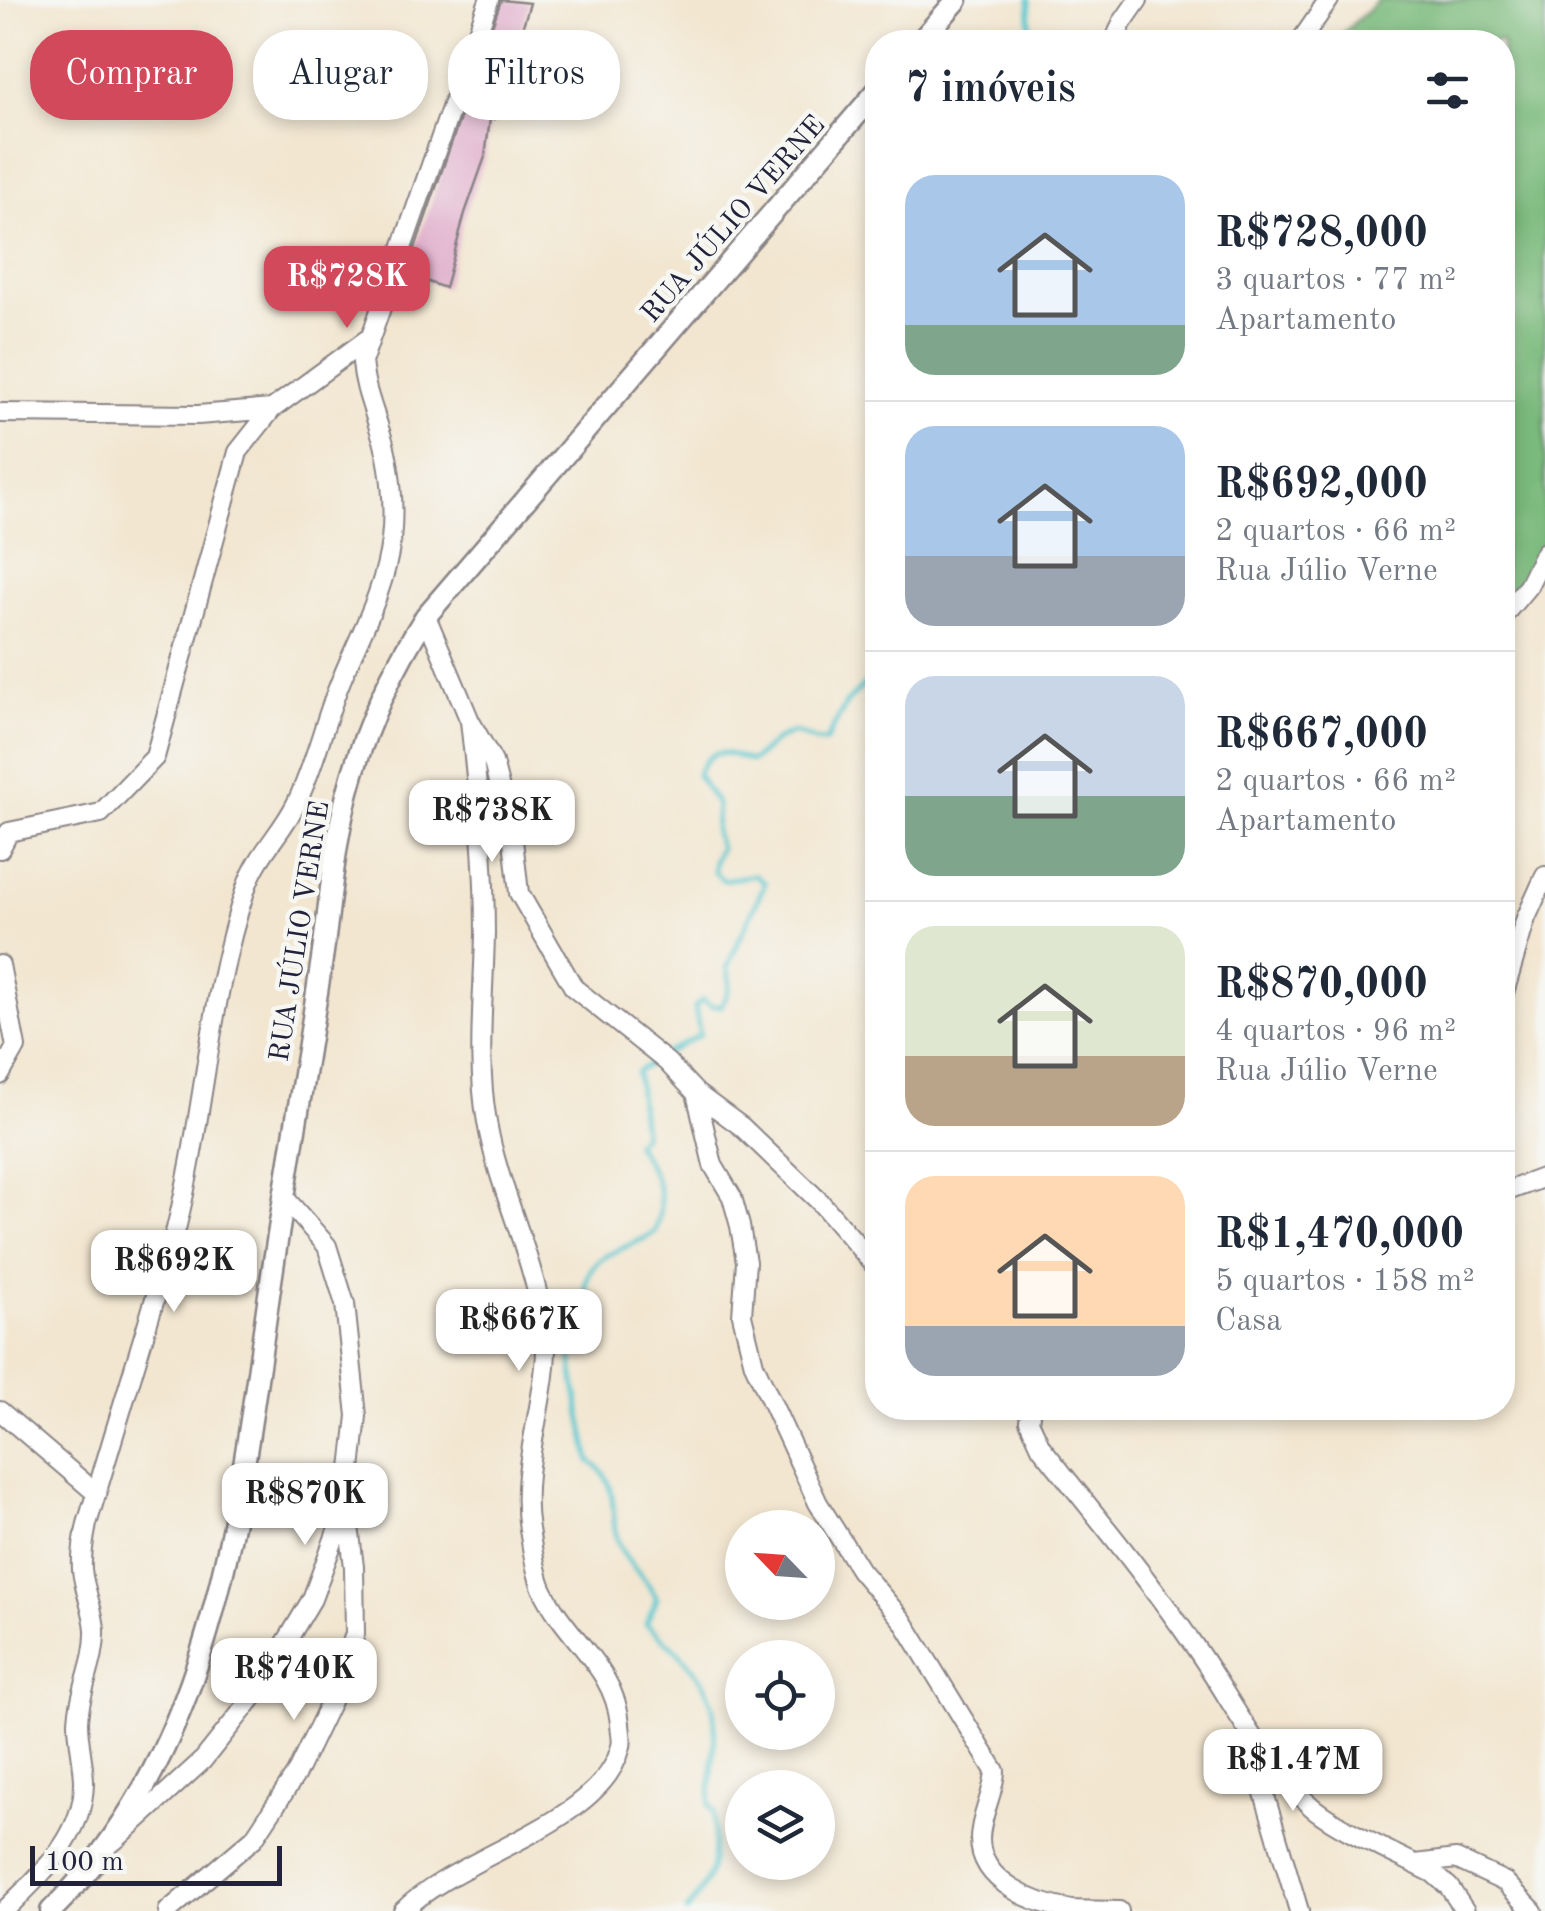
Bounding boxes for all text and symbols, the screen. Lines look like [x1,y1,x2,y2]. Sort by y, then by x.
chip: Comprar [30,30,233,120]
chip: Alugar [253,30,428,120]
chip: Filtros [448,30,620,120]
icon: filters [1420,63,1475,118]
text: 7 imóveis [905,69,1076,111]
street label: RUA JÚLIO VERNE [633,108,831,329]
text: R$728,000 [1215,214,1428,256]
icon: home [985,215,1105,335]
pin: R$728K [266,246,428,331]
text: R$728K [286,262,408,294]
text: 3 quartos · 77 m² [1215,265,1456,297]
text: Apartamento [1215,305,1396,337]
text: R$692,000 [1215,465,1428,507]
icon: home [985,466,1105,586]
text: 2 quartos · 66 m² [1215,516,1456,548]
text: Rua Júlio Verne [1215,556,1438,588]
text: R$667,000 [1215,715,1428,757]
icon: home [985,716,1105,836]
text: 2 quartos · 66 m² [1215,766,1456,798]
pin: R$738K [411,780,573,865]
text: R$738K [431,796,553,828]
street label: RUA JÚLIO VERNE [262,798,335,1064]
text: Apartamento [1215,806,1396,838]
text: R$870,000 [1215,965,1428,1007]
icon: home [985,966,1105,1086]
text: 4 quartos · 96 m² [1215,1016,1456,1048]
text: Rua Júlio Verne [1215,1056,1438,1088]
text: R$1,470,000 [1215,1215,1464,1257]
icon: home [985,1216,1105,1336]
pin: R$692K [93,1230,255,1315]
text: R$692K [113,1246,235,1278]
text: 5 quartos · 158 m² [1215,1266,1475,1298]
pin: R$667K [438,1289,600,1374]
text: R$667K [458,1305,580,1337]
text: Casa [1215,1306,1282,1338]
pin: R$870K [224,1463,386,1548]
text: R$870K [244,1479,366,1511]
north arrow [725,1510,835,1620]
map controls [725,1510,835,1880]
pin: R$740K [213,1638,375,1723]
button: locate [725,1640,835,1750]
text: R$740K [233,1654,355,1686]
pin: R$1.47M [1201,1729,1385,1814]
text: R$1.47M [1225,1745,1361,1777]
button: layers [725,1770,835,1880]
scale bar [30,1841,282,1886]
text: 100 m [45,1849,124,1877]

